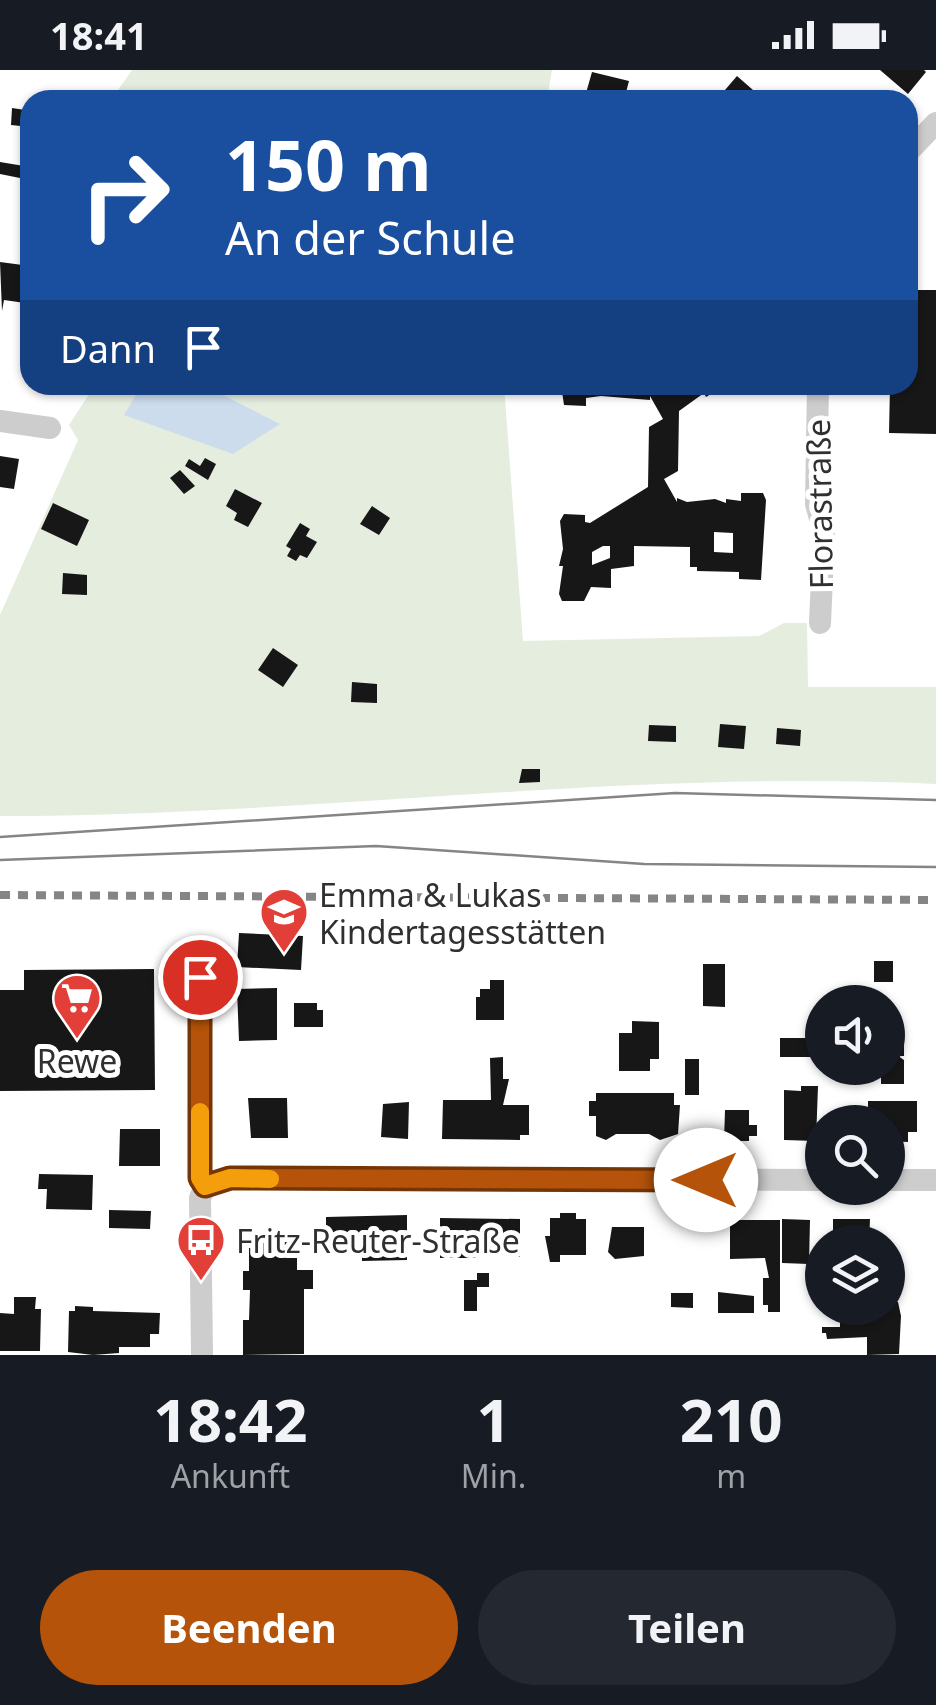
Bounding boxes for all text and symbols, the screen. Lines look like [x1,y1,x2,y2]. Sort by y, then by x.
text: 18:41 [50,9,148,61]
text: 150 m [225,116,432,212]
icon: right [60,130,190,260]
text: An der Schule [225,207,516,268]
icon: arrive [176,320,231,375]
text: Dann [60,322,156,374]
street label: Florastraße [796,418,842,590]
place label: Emma & Lukas Kindertagesstätten [319,873,606,953]
school or university icon: Emma & Lukas Kindertagesstätten [258,886,310,954]
pin [158,935,243,1020]
icon: arrive [173,950,228,1005]
supermarket icon: Rewe [51,972,103,1040]
map controls [805,985,905,1325]
button: sound [805,985,905,1085]
place label: Rewe [37,1039,117,1082]
button: search [805,1105,905,1205]
position arrow [654,1128,758,1232]
bus stop icon: Fritz-Reuter-Straße [175,1214,227,1282]
place label: Fritz-Reuter-Straße [236,1219,520,1262]
button: layers [805,1225,905,1325]
text: 18:42 [153,1378,307,1460]
text: 1 [476,1378,511,1460]
text: 210 [680,1378,783,1460]
text: Ankunft [171,1454,290,1497]
text: Min. [461,1454,526,1497]
text: m [716,1454,746,1497]
button: Beenden [40,1570,458,1685]
button: Teilen [478,1570,896,1685]

